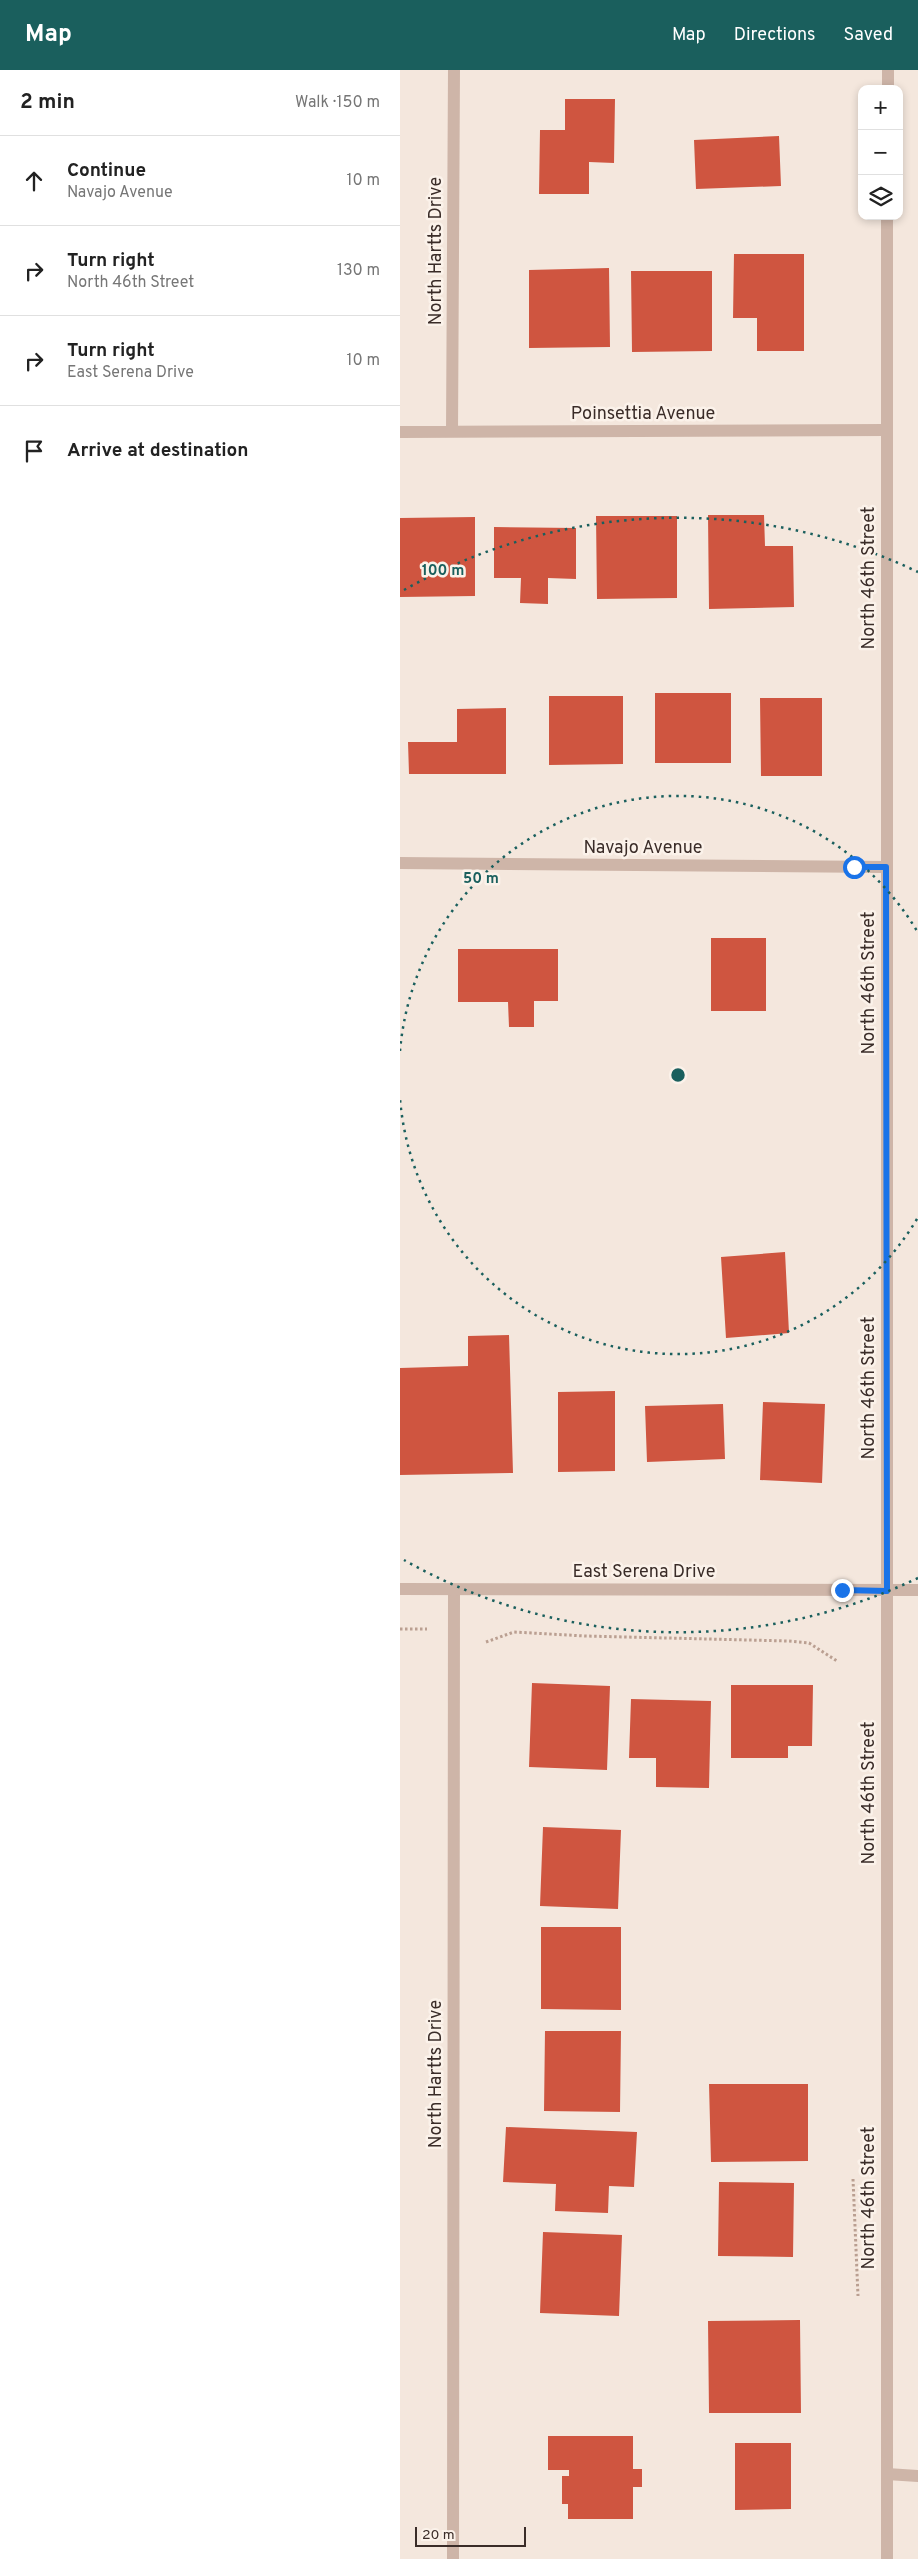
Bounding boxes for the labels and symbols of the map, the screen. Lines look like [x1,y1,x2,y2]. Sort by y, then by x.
street label: North Hartts Drive [425,177,448,325]
street label: Poinsettia Avenue [571,403,715,426]
street label: North 46th Street [858,506,881,650]
text: 100 m [422,562,464,581]
street label: Navajo Avenue [584,837,702,860]
route start [843,856,866,879]
text: 50 m [463,870,499,889]
street label: North 46th Street [858,911,881,1055]
centre of rings [669,1066,687,1084]
street label: North 46th Street [858,1316,881,1460]
street label: East Serena Drive [573,1561,715,1584]
route end [831,1579,854,1602]
street label: North 46th Street [858,1721,881,1865]
street label: North Hartts Drive [425,2000,448,2148]
street label: North 46th Street [858,2126,881,2270]
scale bar [415,2524,526,2547]

